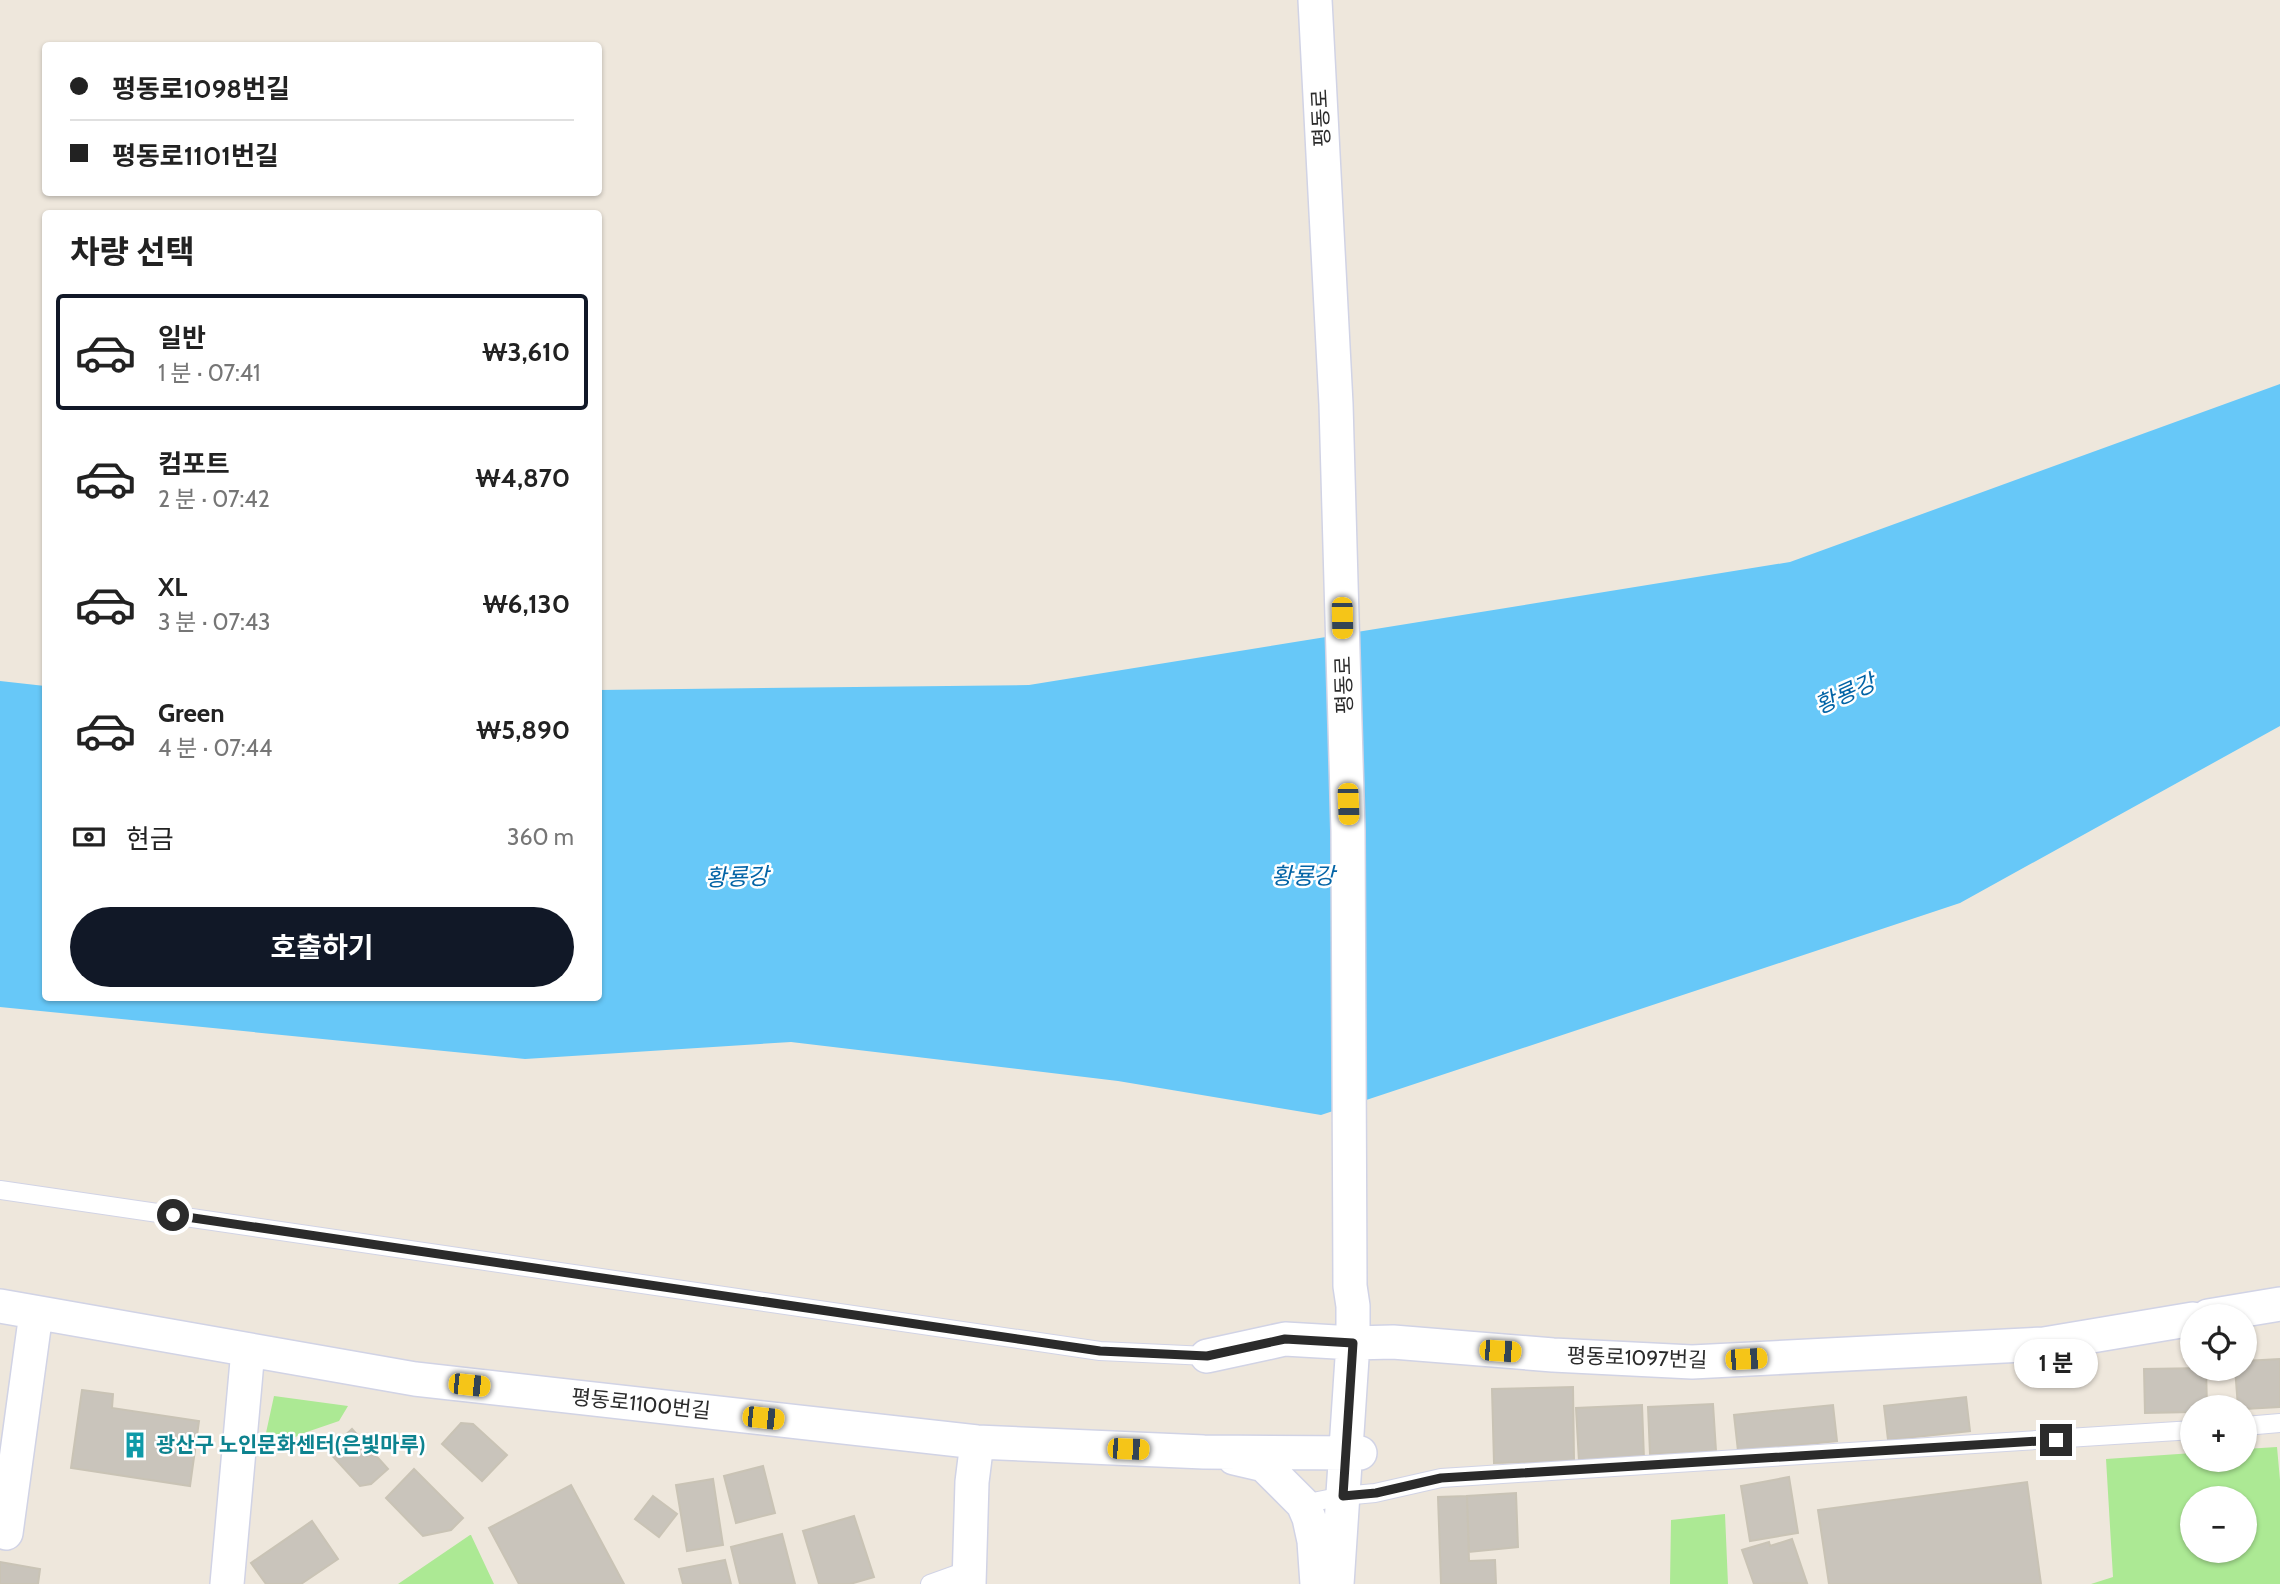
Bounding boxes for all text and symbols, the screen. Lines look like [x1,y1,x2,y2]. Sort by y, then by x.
text: 평동로1098번길 [112,73,290,105]
street label: 평동로 [1307,88,1335,148]
text: 평동로1101번길 [112,140,279,172]
text: 차량 선택 [70,232,195,271]
icon: car [74,321,137,384]
text: 일반 [158,322,206,354]
text: ₩3,610 [482,336,570,368]
text: 1 분 · 07:41 [158,359,261,387]
icon: car [74,447,137,510]
text: 컴포트 [158,448,230,480]
text: ₩4,870 [476,462,570,494]
text: 2 분 · 07:42 [158,485,270,513]
text: XL [158,571,187,603]
icon: car [74,573,137,636]
text: ₩6,130 [483,588,570,620]
car [1332,597,1353,639]
text: 3 분 · 07:43 [158,608,271,636]
street label: 평동로 [1330,656,1357,714]
water label: 황룡강 [1810,667,1882,720]
text: Green [158,697,225,729]
icon: car [74,699,137,762]
text: ₩5,890 [476,714,570,746]
text: 4 분 · 07:44 [158,734,272,762]
car [1337,783,1360,825]
icon: cash [70,818,108,856]
text: 현금 [126,823,174,855]
text: 360 m [507,823,574,851]
water label: 황룡강 [705,862,772,892]
water label: 황룡강 [1271,862,1338,890]
button: 호출하기 [70,907,574,987]
route start [157,1199,189,1231]
map controls [2180,1304,2257,1563]
button: locate [2180,1304,2257,1381]
callout: 1 분 [2014,1338,2098,1388]
car [1479,1339,1522,1363]
street label: 평동로1097번길 [1566,1343,1708,1372]
car [1725,1347,1768,1371]
text: 1 분 [2039,1349,2073,1377]
car [448,1372,491,1398]
street label: 평동로1100번길 [570,1384,712,1423]
button: + [2180,1395,2257,1472]
car [742,1405,785,1431]
route end [2040,1424,2072,1456]
building icon: 광산구 노인문화센터(은빛마루) [120,1430,150,1460]
place label: 광산구 노인문화센터(은빛마루) [156,1432,426,1457]
car [1107,1438,1150,1460]
button: − [2180,1486,2257,1563]

